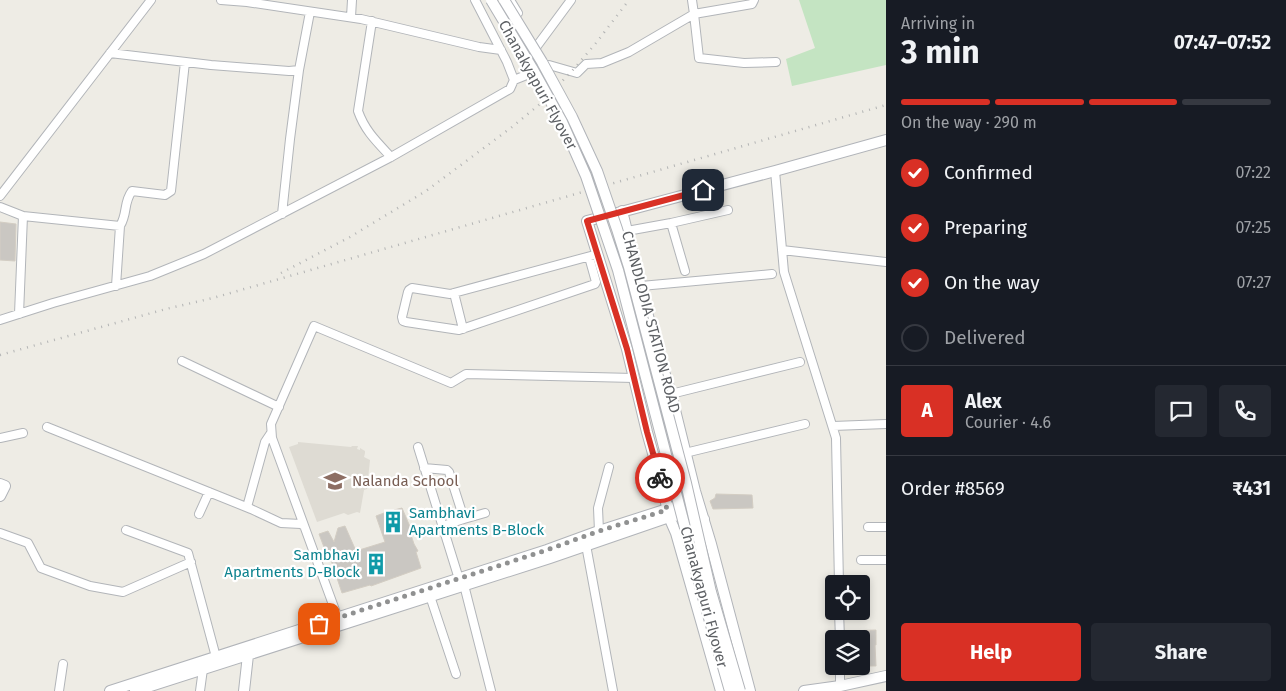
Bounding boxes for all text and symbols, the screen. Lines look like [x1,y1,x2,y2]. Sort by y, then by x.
text: Arriving in [901,14,975,33]
street label: Chanakyapuri Flyover [495,17,581,153]
text: 07:47–07:52 [1174,31,1271,54]
text: 3 min [901,33,980,71]
text: On the way · 290 m [901,113,1037,132]
icon: check [901,159,929,187]
text: Confirmed [944,161,1033,184]
text: 07:22 [1236,163,1271,182]
pin [682,169,724,211]
icon: home [689,176,717,204]
icon: check [901,214,929,242]
text: Preparing [944,216,1027,239]
text: 07:25 [1236,218,1271,237]
street label: CHANDLODIA STATION ROAD [618,229,684,415]
icon: check [901,269,929,297]
text: On the way [944,271,1040,294]
text: 07:27 [1237,273,1271,292]
text: Delivered [944,326,1026,349]
button: chat [1155,385,1207,437]
button: phone [1219,385,1271,437]
text: Alex [965,390,1002,413]
text: A [921,399,933,422]
text: Courier · 4.6 [965,413,1051,432]
courier [635,453,685,503]
icon: bike [646,464,674,492]
school or university icon: Nalanda School [322,468,348,494]
place label: Nalanda School [352,472,459,490]
text: Order #8569 [901,477,1005,500]
text: ₹431 [1232,477,1271,500]
place label: Sambhavi Apartments B-Block [409,504,544,539]
building icon: Sambhavi Apartments B-Block [380,509,406,535]
street label: Chanakyapuri Flyover [676,524,732,670]
place label: Sambhavi Apartments D-Block [224,546,360,581]
building icon: Sambhavi Apartments D-Block [363,551,389,577]
map controls [825,575,870,675]
button: locate [825,575,870,620]
pin [298,603,340,645]
icon: bag [305,610,333,638]
button: Help [901,623,1081,681]
button: Share [1091,623,1271,681]
button: layers [825,630,870,675]

